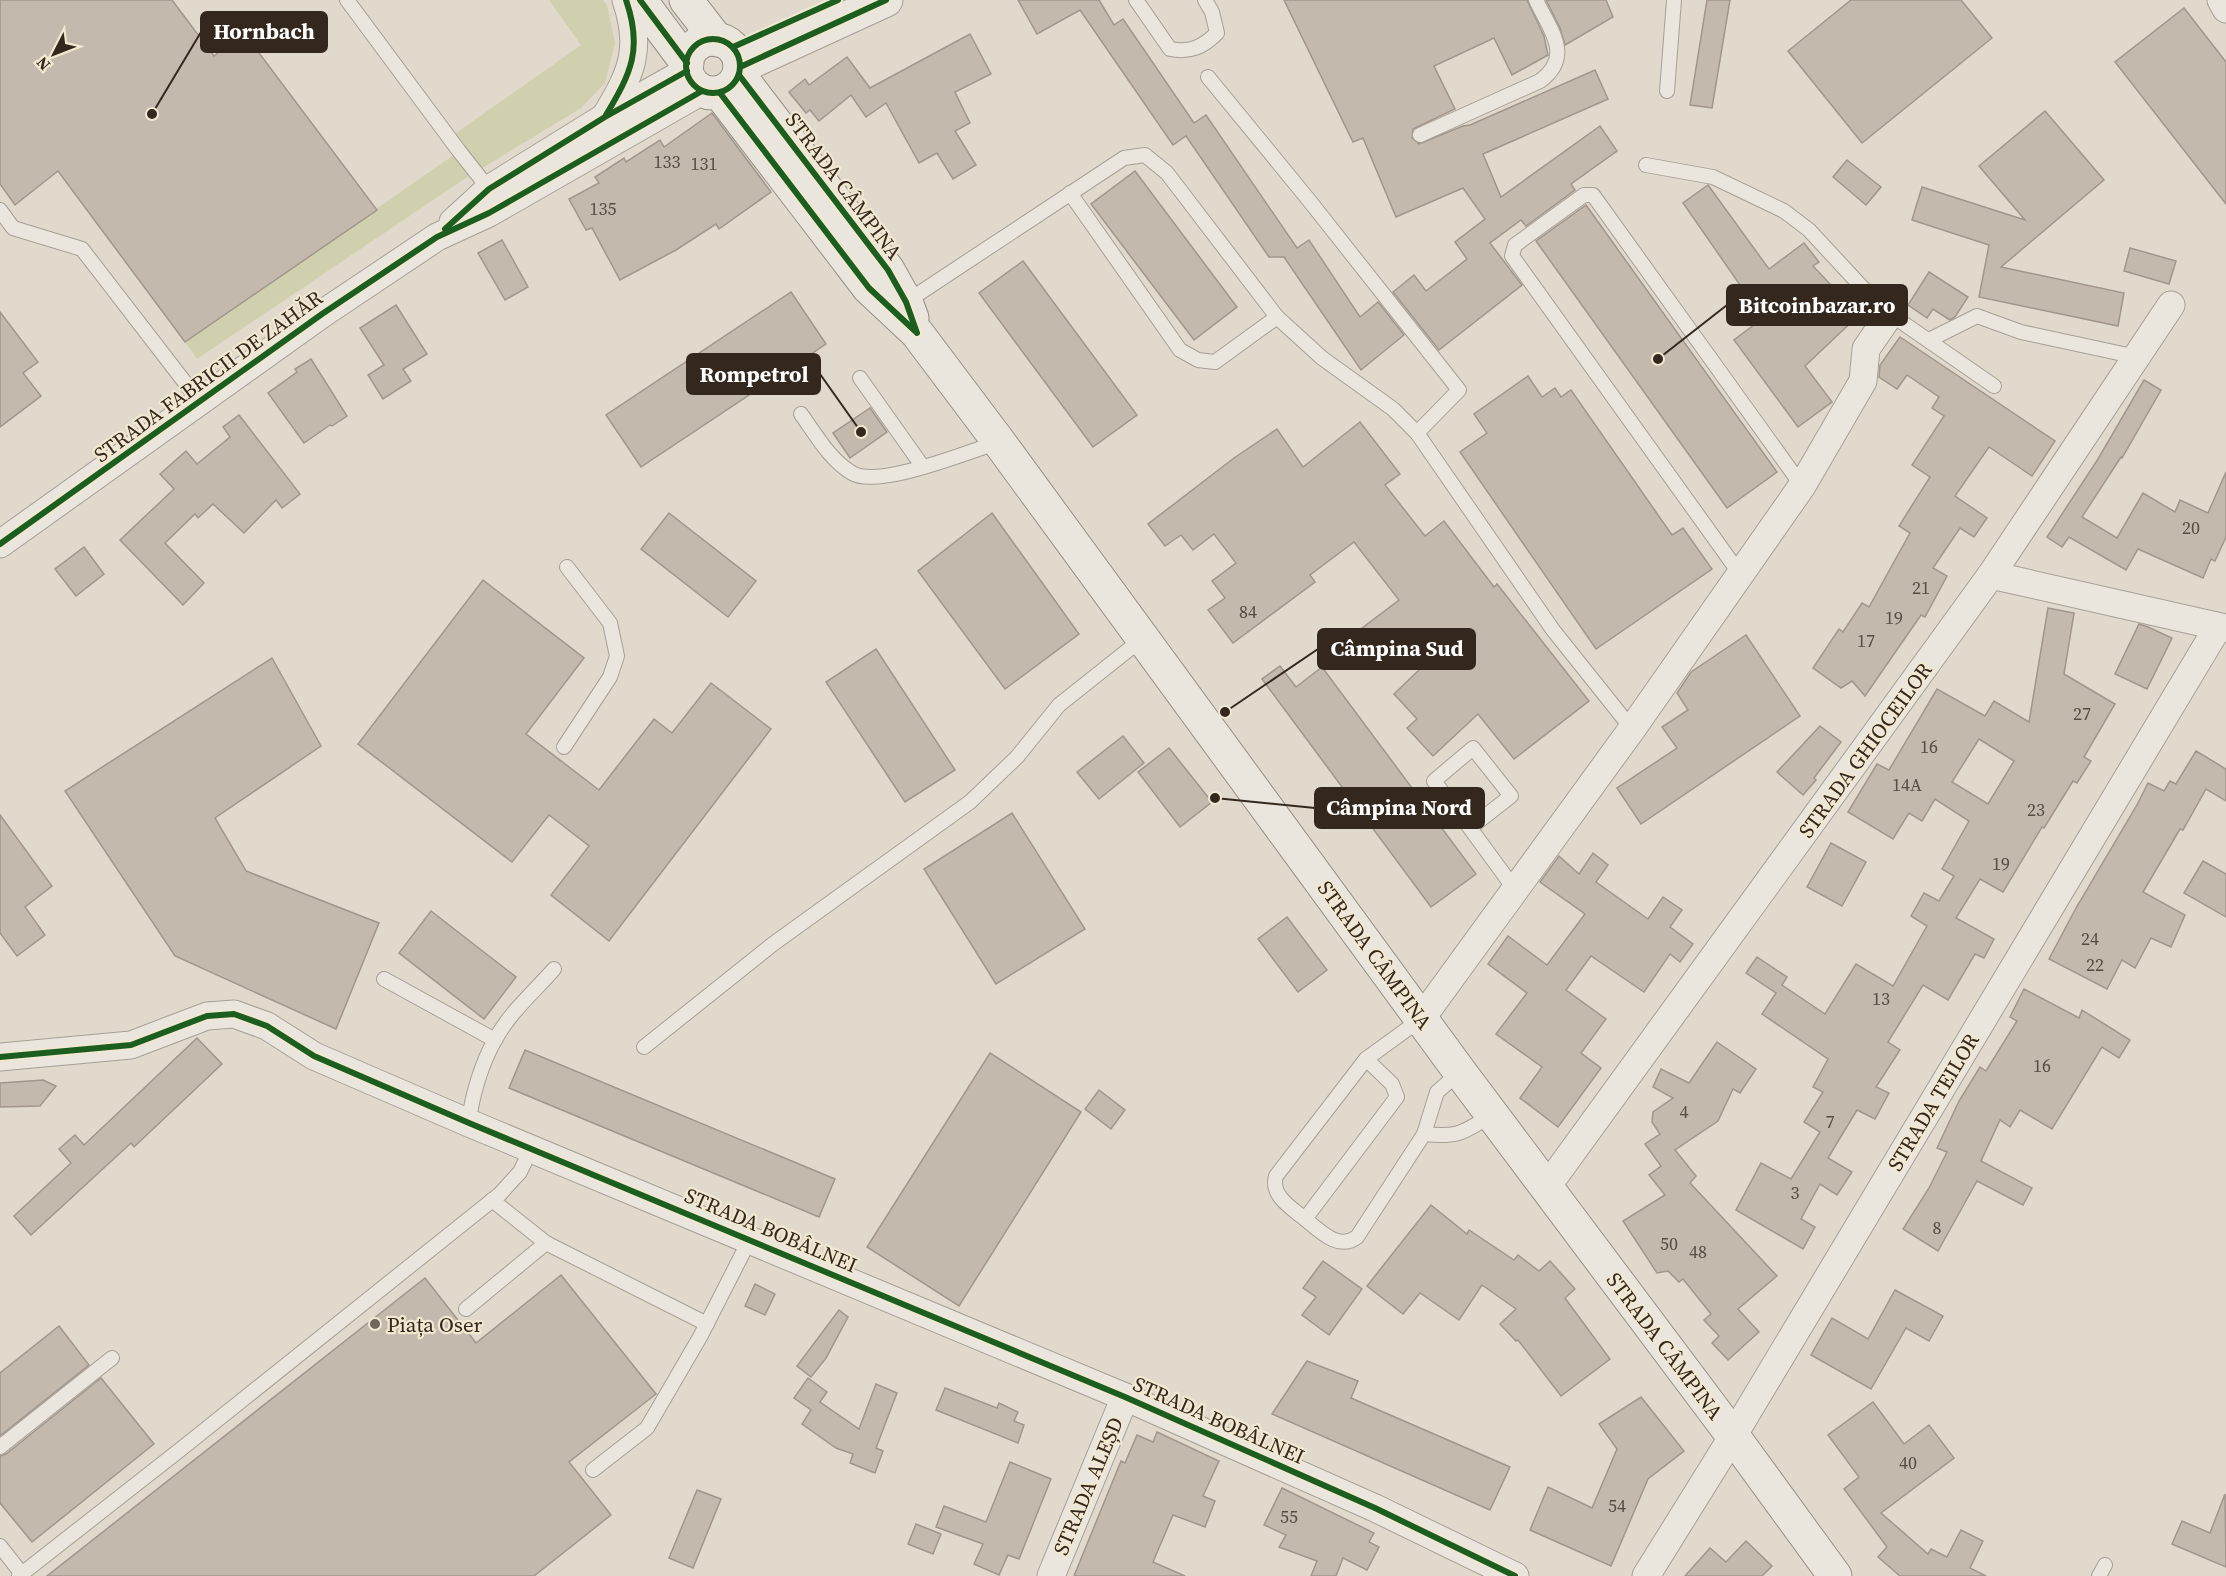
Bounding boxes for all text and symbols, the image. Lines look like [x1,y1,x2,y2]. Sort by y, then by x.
callout: Hornbach [201,12,327,52]
text: Hornbach [213,16,315,46]
north arrow [24,24,84,84]
text: N [31,52,55,76]
street label: STRADA CÂMPINA [779,106,909,266]
house number: 133 [654,149,681,174]
house number: 131 [691,151,718,176]
house number: 135 [590,196,617,221]
street label: STRADA FABRICII DE ZAHĂR [88,283,329,469]
callout: Bitcoinbazar.ro [1727,285,1907,325]
text: Bitcoinbazar.ro [1739,290,1895,320]
callout: Rompetrol [687,354,820,394]
text: Rompetrol [700,359,808,389]
house number: 20 [2182,515,2200,540]
house number: 21 [1912,575,1930,600]
house number: 84 [1239,599,1257,624]
house number: 19 [1885,605,1903,630]
house number: 17 [1857,628,1875,653]
callout: Câmpina Sud [1318,629,1475,669]
text: Câmpina Sud [1330,633,1464,663]
street label: STRADA GHIOCEILOR [1792,656,1939,844]
house number: 27 [2073,701,2091,726]
house number: 16 [1920,734,1938,759]
house number: 14A [1892,772,1922,797]
callout: Câmpina Nord [1315,788,1484,828]
text: Câmpina Nord [1326,792,1472,822]
house number: 23 [2027,797,2045,822]
house number: 19 [1992,851,2010,876]
street label: STRADA CÂMPINA [1311,875,1439,1035]
house number: 24 [2081,926,2099,951]
house number: 22 [2086,952,2104,977]
house number: 13 [1872,986,1890,1011]
street label: STRADA TEILOR [1880,1027,1986,1176]
house number: 16 [2033,1053,2051,1078]
house number: 4 [1680,1099,1689,1124]
house number: 7 [1826,1109,1835,1134]
house number: 3 [1791,1180,1800,1205]
street label: STRADA BOBÂLNEI [680,1181,862,1279]
house number: 8 [1933,1215,1942,1240]
house number: 50 [1660,1231,1678,1256]
house number: 48 [1689,1239,1707,1264]
street label: STRADA CÂMPINA [1600,1266,1730,1426]
place label: Piața Oser [387,1310,483,1339]
marker: Piața Oser [368,1317,382,1331]
street label: STRADA BOBÂLNEI [1129,1369,1309,1471]
street label: STRADA ALEȘD [1046,1413,1130,1559]
house number: 40 [1899,1450,1917,1475]
house number: 54 [1608,1493,1626,1518]
house number: 55 [1280,1504,1298,1529]

